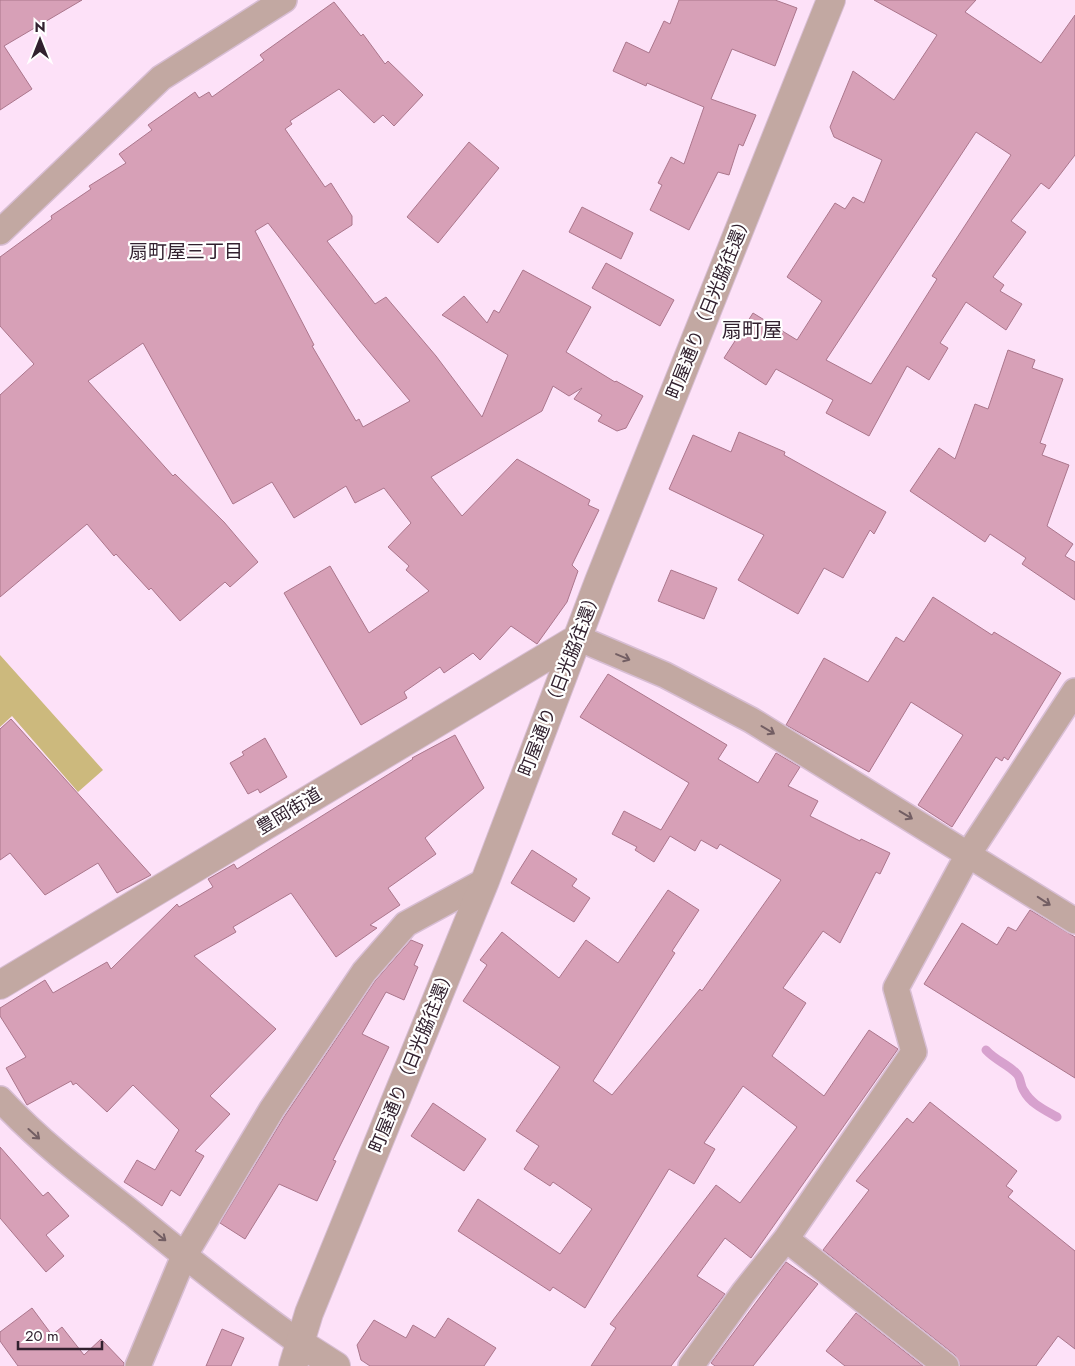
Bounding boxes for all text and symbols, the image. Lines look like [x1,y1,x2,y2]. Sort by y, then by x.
north arrow [15,15,65,65]
text: N [34,17,46,37]
street label: 町屋通り（日光脇往還） [660,209,758,403]
district label: 扇町屋三丁目 [129,238,243,265]
district label: 扇町屋 [722,316,782,345]
street label: 町屋通り（日光脇往還） [512,586,608,780]
one-way arrow [615,653,630,663]
one-way arrow [760,725,774,735]
street label: 豊岡街道 [251,781,327,841]
one-way arrow [899,810,913,820]
one-way arrow [1037,896,1051,906]
street label: 町屋通り（日光脇往還） [363,963,461,1157]
one-way arrow [28,1128,41,1140]
one-way arrow [153,1231,166,1242]
scale bar [18,1318,101,1350]
text: 20 m [25,1325,59,1347]

